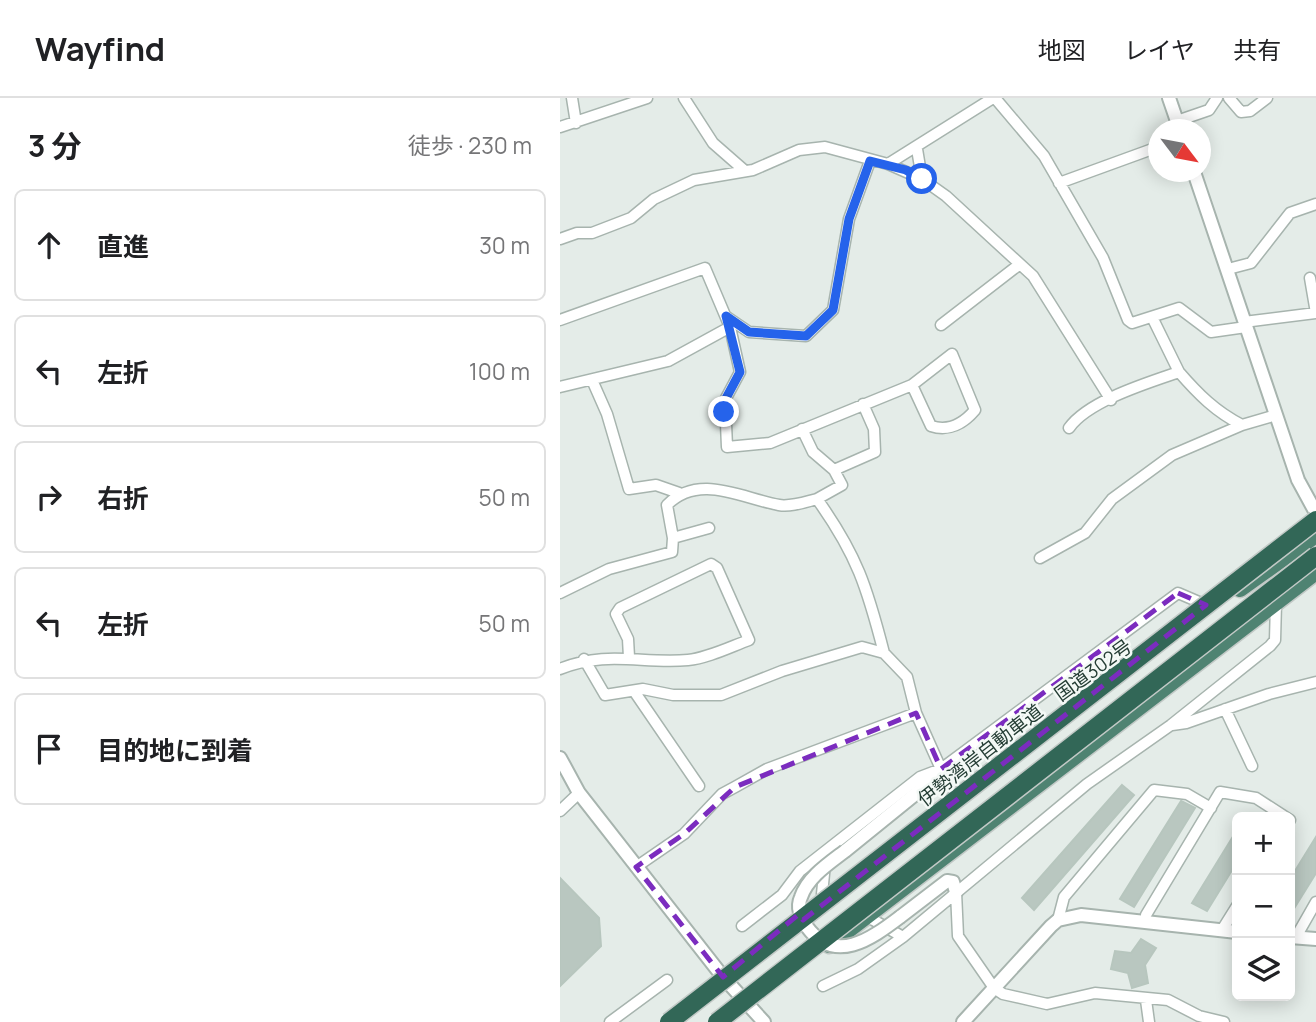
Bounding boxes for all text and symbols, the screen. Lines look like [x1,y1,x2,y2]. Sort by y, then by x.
text: Wayfind [35,26,165,71]
text: 地図 [1038,33,1086,66]
text: レイヤ [1124,33,1195,66]
text: 共有 [1233,33,1281,66]
north arrow [1148,119,1211,182]
text: 3 分 [28,125,81,166]
text: 徒歩 · 230 m [408,129,532,161]
route start [906,163,937,194]
icon: ahead [30,226,68,264]
text: 直進 [97,228,149,264]
text: 30 m [479,229,530,261]
icon: left [30,352,68,390]
text: 左折 [97,354,149,390]
text: 100 m [469,355,530,387]
route end [708,396,739,427]
icon: right [30,478,68,516]
text: 右折 [97,480,149,516]
text: 50 m [479,481,530,513]
icon: left [30,604,68,642]
text: 左折 [97,606,149,642]
text: 50 m [479,607,530,639]
street label: 国道302号 [1049,633,1137,707]
street label: 伊勢湾岸自動車道 [912,698,1048,812]
icon: arrive [30,730,68,768]
text: 目的地に到着 [97,732,253,768]
map controls [1232,812,1295,1001]
button: + [1232,812,1295,875]
button: − [1232,875,1295,938]
button: layers [1232,938,1295,1001]

